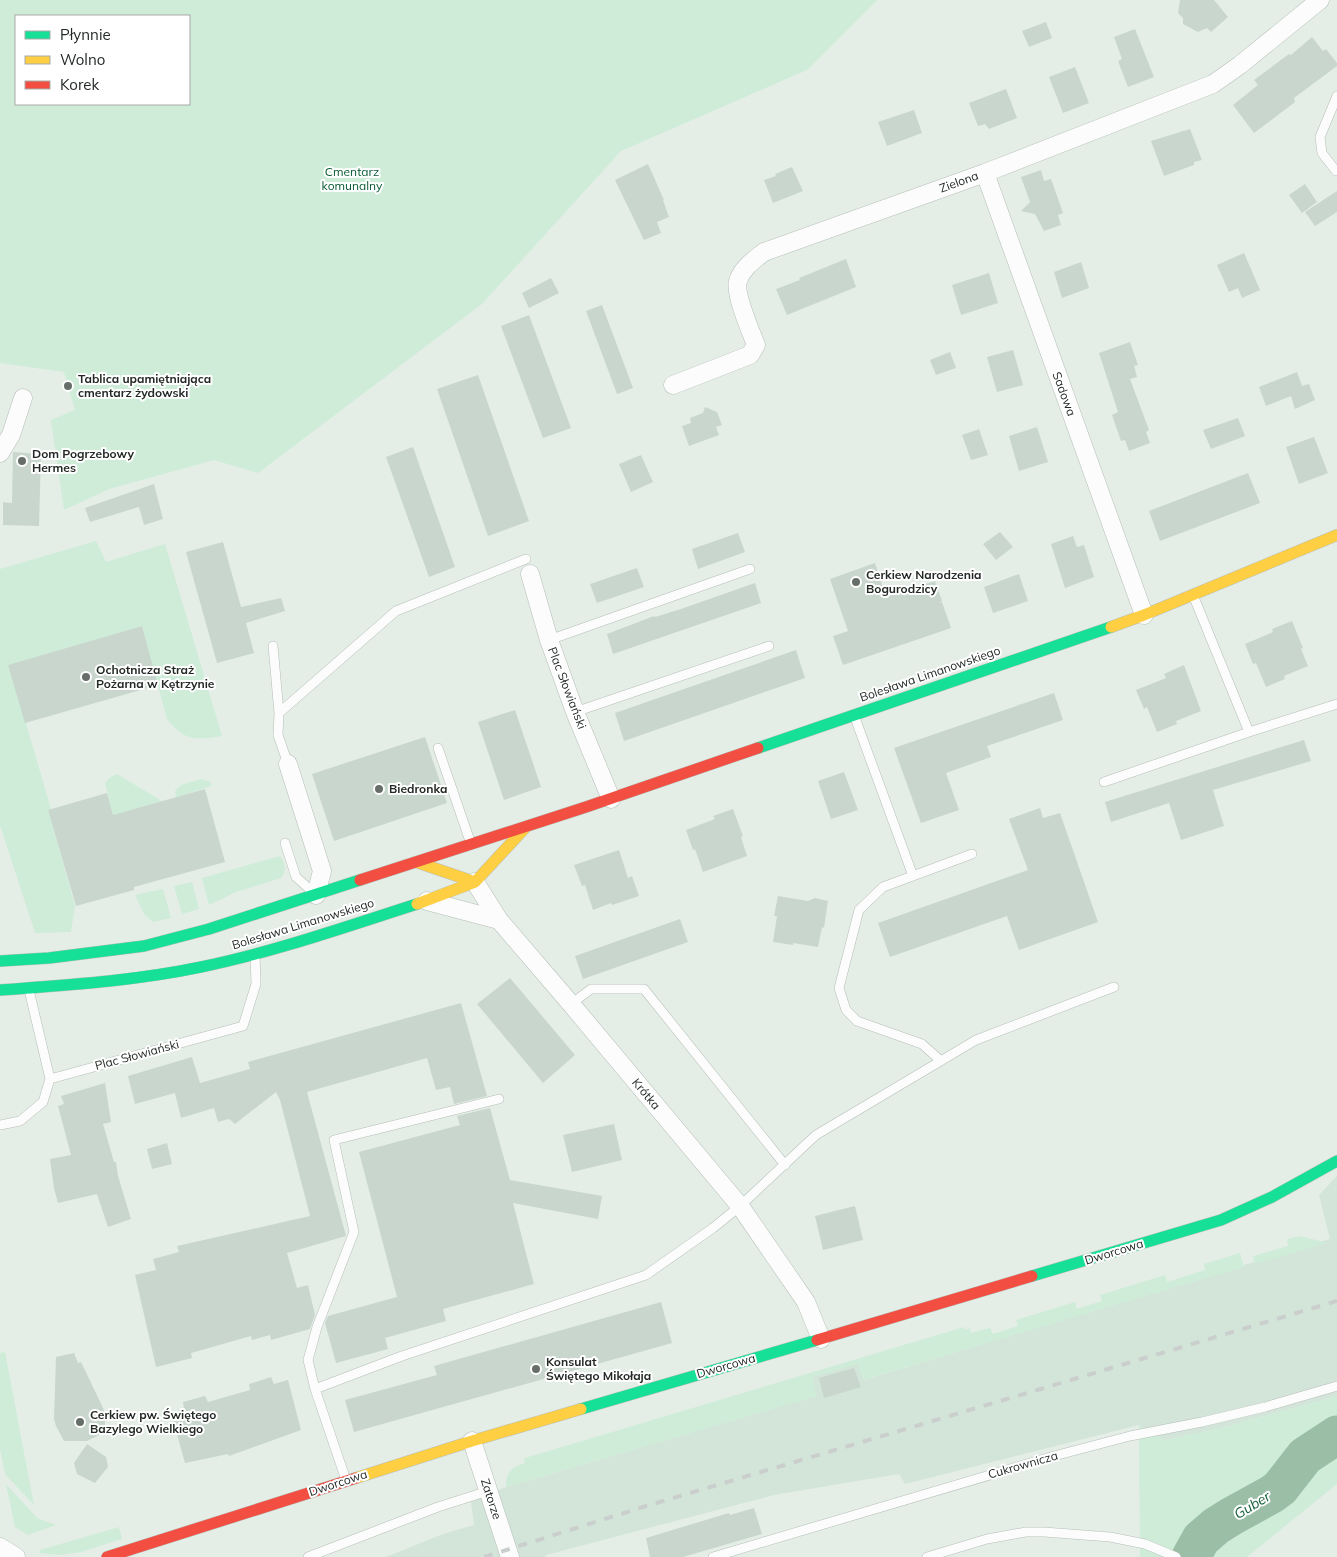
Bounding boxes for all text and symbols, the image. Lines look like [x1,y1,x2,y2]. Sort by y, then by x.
legend [15,15,190,105]
text: Płynnie [60,25,111,44]
text: Wolno [60,50,105,69]
text: Korek [60,75,99,94]
park label: Cmentarz komunalny [322,164,383,193]
street label: Zielona [937,168,980,196]
street label: Sadowa [1050,370,1079,418]
place label: Tablica upamiętniająca cmentarz żydowski [78,371,211,400]
marker: Tablica upamiętniająca cmentarz żydowski [62,380,74,392]
place label: Dom Pogrzebowy Hermes [32,446,134,475]
marker: Dom Pogrzebowy Hermes [16,455,28,467]
place label: Cerkiew Narodzenia Bogurodzicy [866,567,981,596]
marker: Cerkiew Narodzenia Bogurodzicy [850,576,862,588]
street label: Bolesława Limanowskiego [858,642,1002,705]
street label: Plac Słowiański [545,645,590,731]
place label: Ochotnicza Straż Pożarna w Kętrzynie [96,662,215,691]
marker: Ochotnicza Straż Pożarna w Kętrzynie [80,671,92,683]
place label: Biedronka [389,781,447,796]
marker: Biedronka [373,783,385,795]
street label: Bolesława Limanowskiego [230,895,376,952]
street label: Plac Słowiański [93,1036,181,1073]
street label: Krótka [629,1075,664,1112]
street label: Dworcowa [1083,1236,1145,1268]
street label: Dworcowa [695,1350,757,1381]
place label: Konsulat Świętego Mikołaja [546,1354,651,1383]
marker: Konsulat Świętego Mikołaja [530,1363,542,1375]
place label: Cerkiew pw. Świętego Bazylego Wielkiego [90,1407,216,1436]
marker: Cerkiew pw. Świętego Bazylego Wielkiego [74,1416,86,1428]
street label: Cukrownicza [986,1447,1059,1482]
street label: Dworcowa [307,1466,369,1499]
street label: Zatorze [478,1476,505,1521]
water label: Guber [1230,1487,1274,1523]

